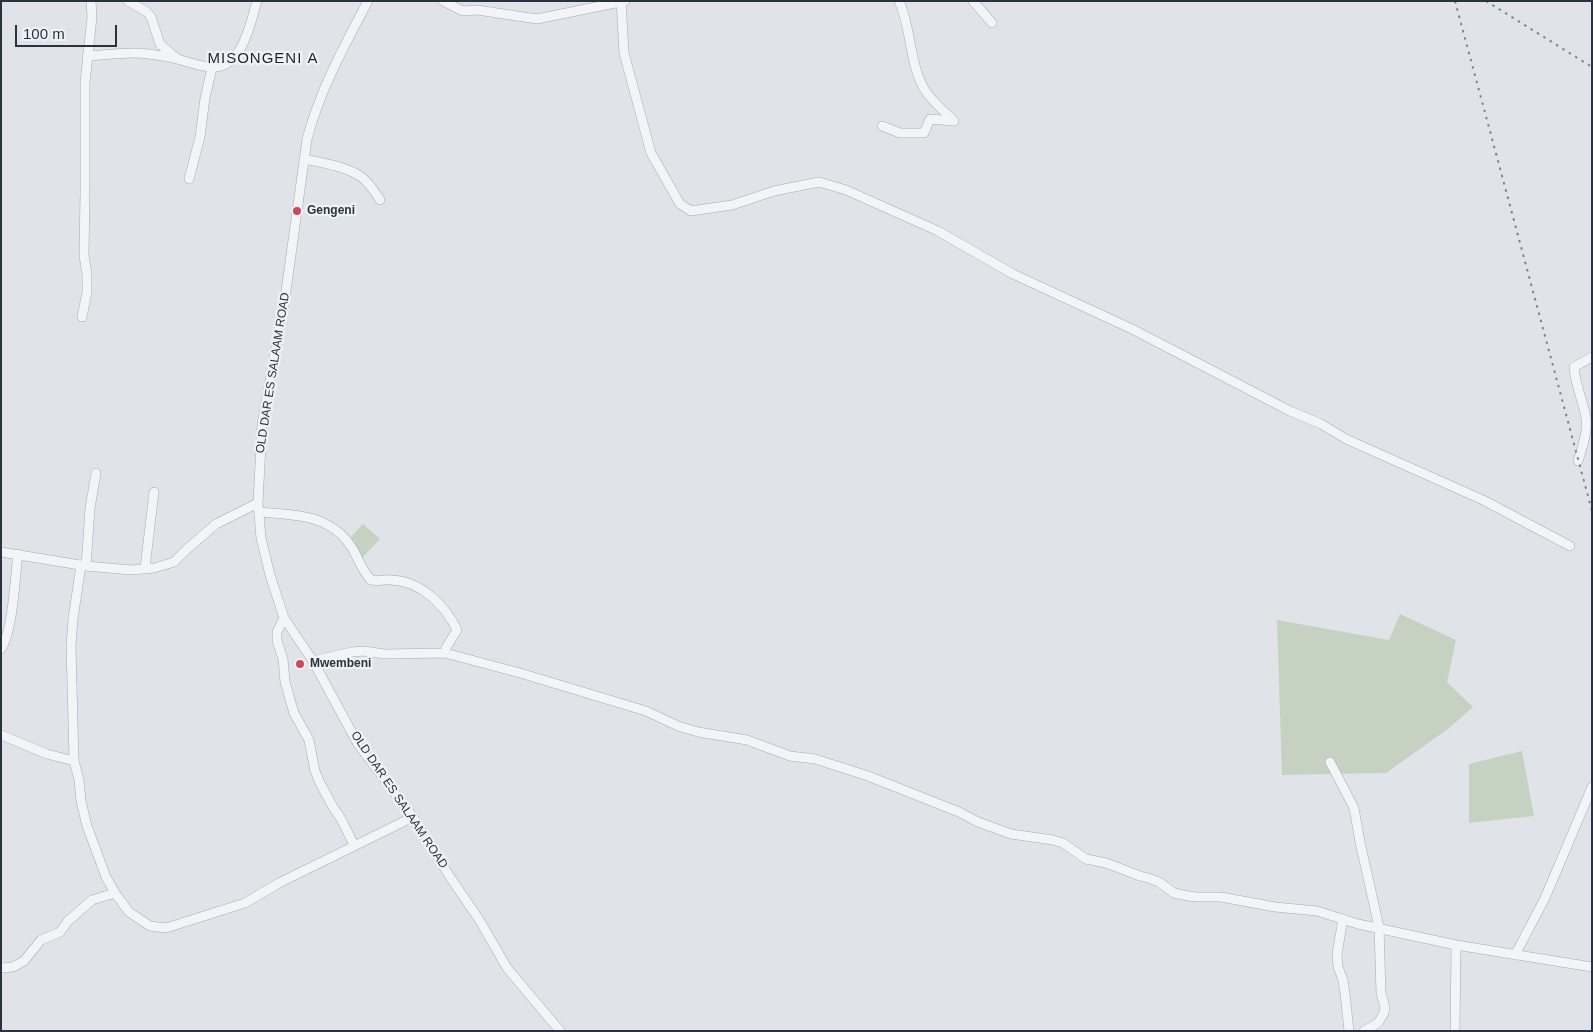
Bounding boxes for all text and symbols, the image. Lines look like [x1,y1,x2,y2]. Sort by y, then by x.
scale bar [18,15,120,47]
text: 100 m [23,25,65,42]
district label: MISONGENI A [206,50,320,68]
place label: Gengeni [307,204,355,218]
marker: Gengeni [291,205,303,217]
street label: OLD DAR ES SALAAM ROAD [253,292,293,454]
place label: Mwembeni [310,657,371,671]
marker: Mwembeni [294,658,306,670]
street label: OLD DAR ES SALAAM ROAD [348,729,450,871]

